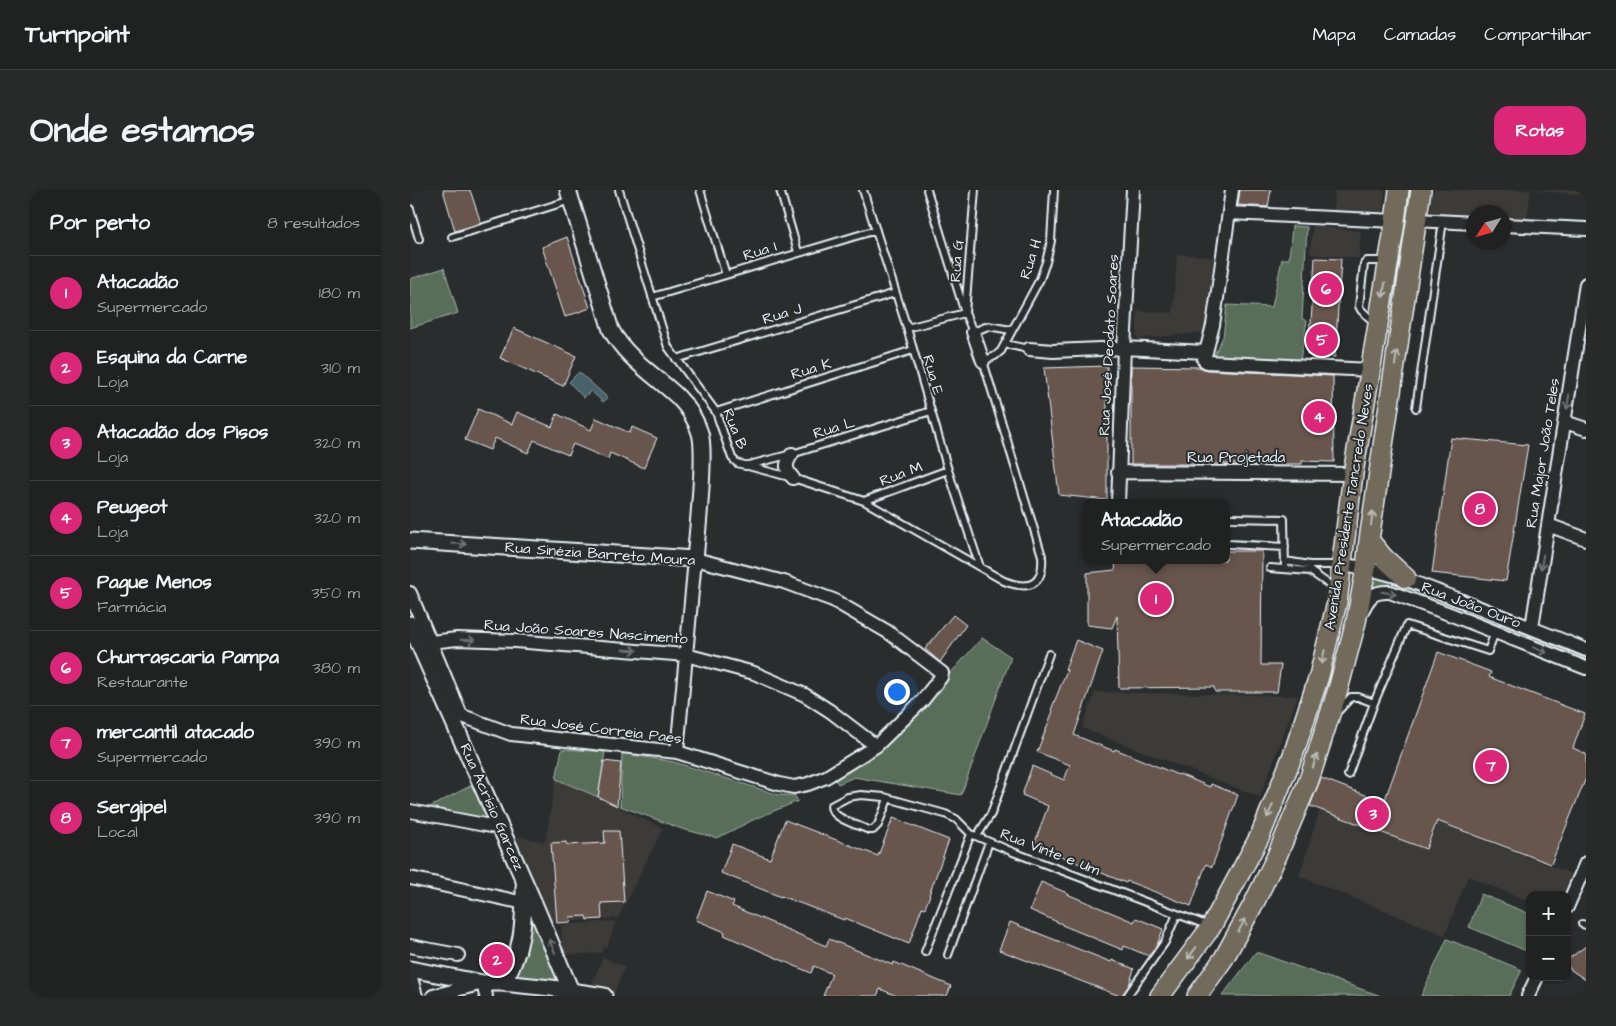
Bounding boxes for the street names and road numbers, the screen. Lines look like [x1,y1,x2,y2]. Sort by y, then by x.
street label: Rua I [740,236,780,266]
street label: Rua H [1015,236,1047,282]
street label: Rua G [945,239,969,283]
street label: Rua José Deodato Soares [1094,253,1124,436]
street label: Rua J [760,298,804,330]
street label: Rua E [917,352,949,398]
street label: Rua K [788,353,834,385]
street label: Rua Major João Teles [1521,376,1565,529]
street label: Avenida Presidente Tancredo Neves [1319,382,1379,632]
street label: Rua B [717,405,753,453]
street label: Rua L [811,412,858,444]
street label: Rua Projetada [1187,447,1285,468]
street label: Rua M [877,456,925,492]
street label: Rua Sinézia Barreto Moura [504,537,696,571]
street label: Rua João Ouro [1418,576,1524,634]
street label: Rua João Soares Nascimento [483,614,689,650]
street label: Rua José Correia Paes [519,709,683,749]
street label: Rua Acrísio Garcez [455,740,530,874]
street label: Rua Vinte e Um [997,823,1103,881]

